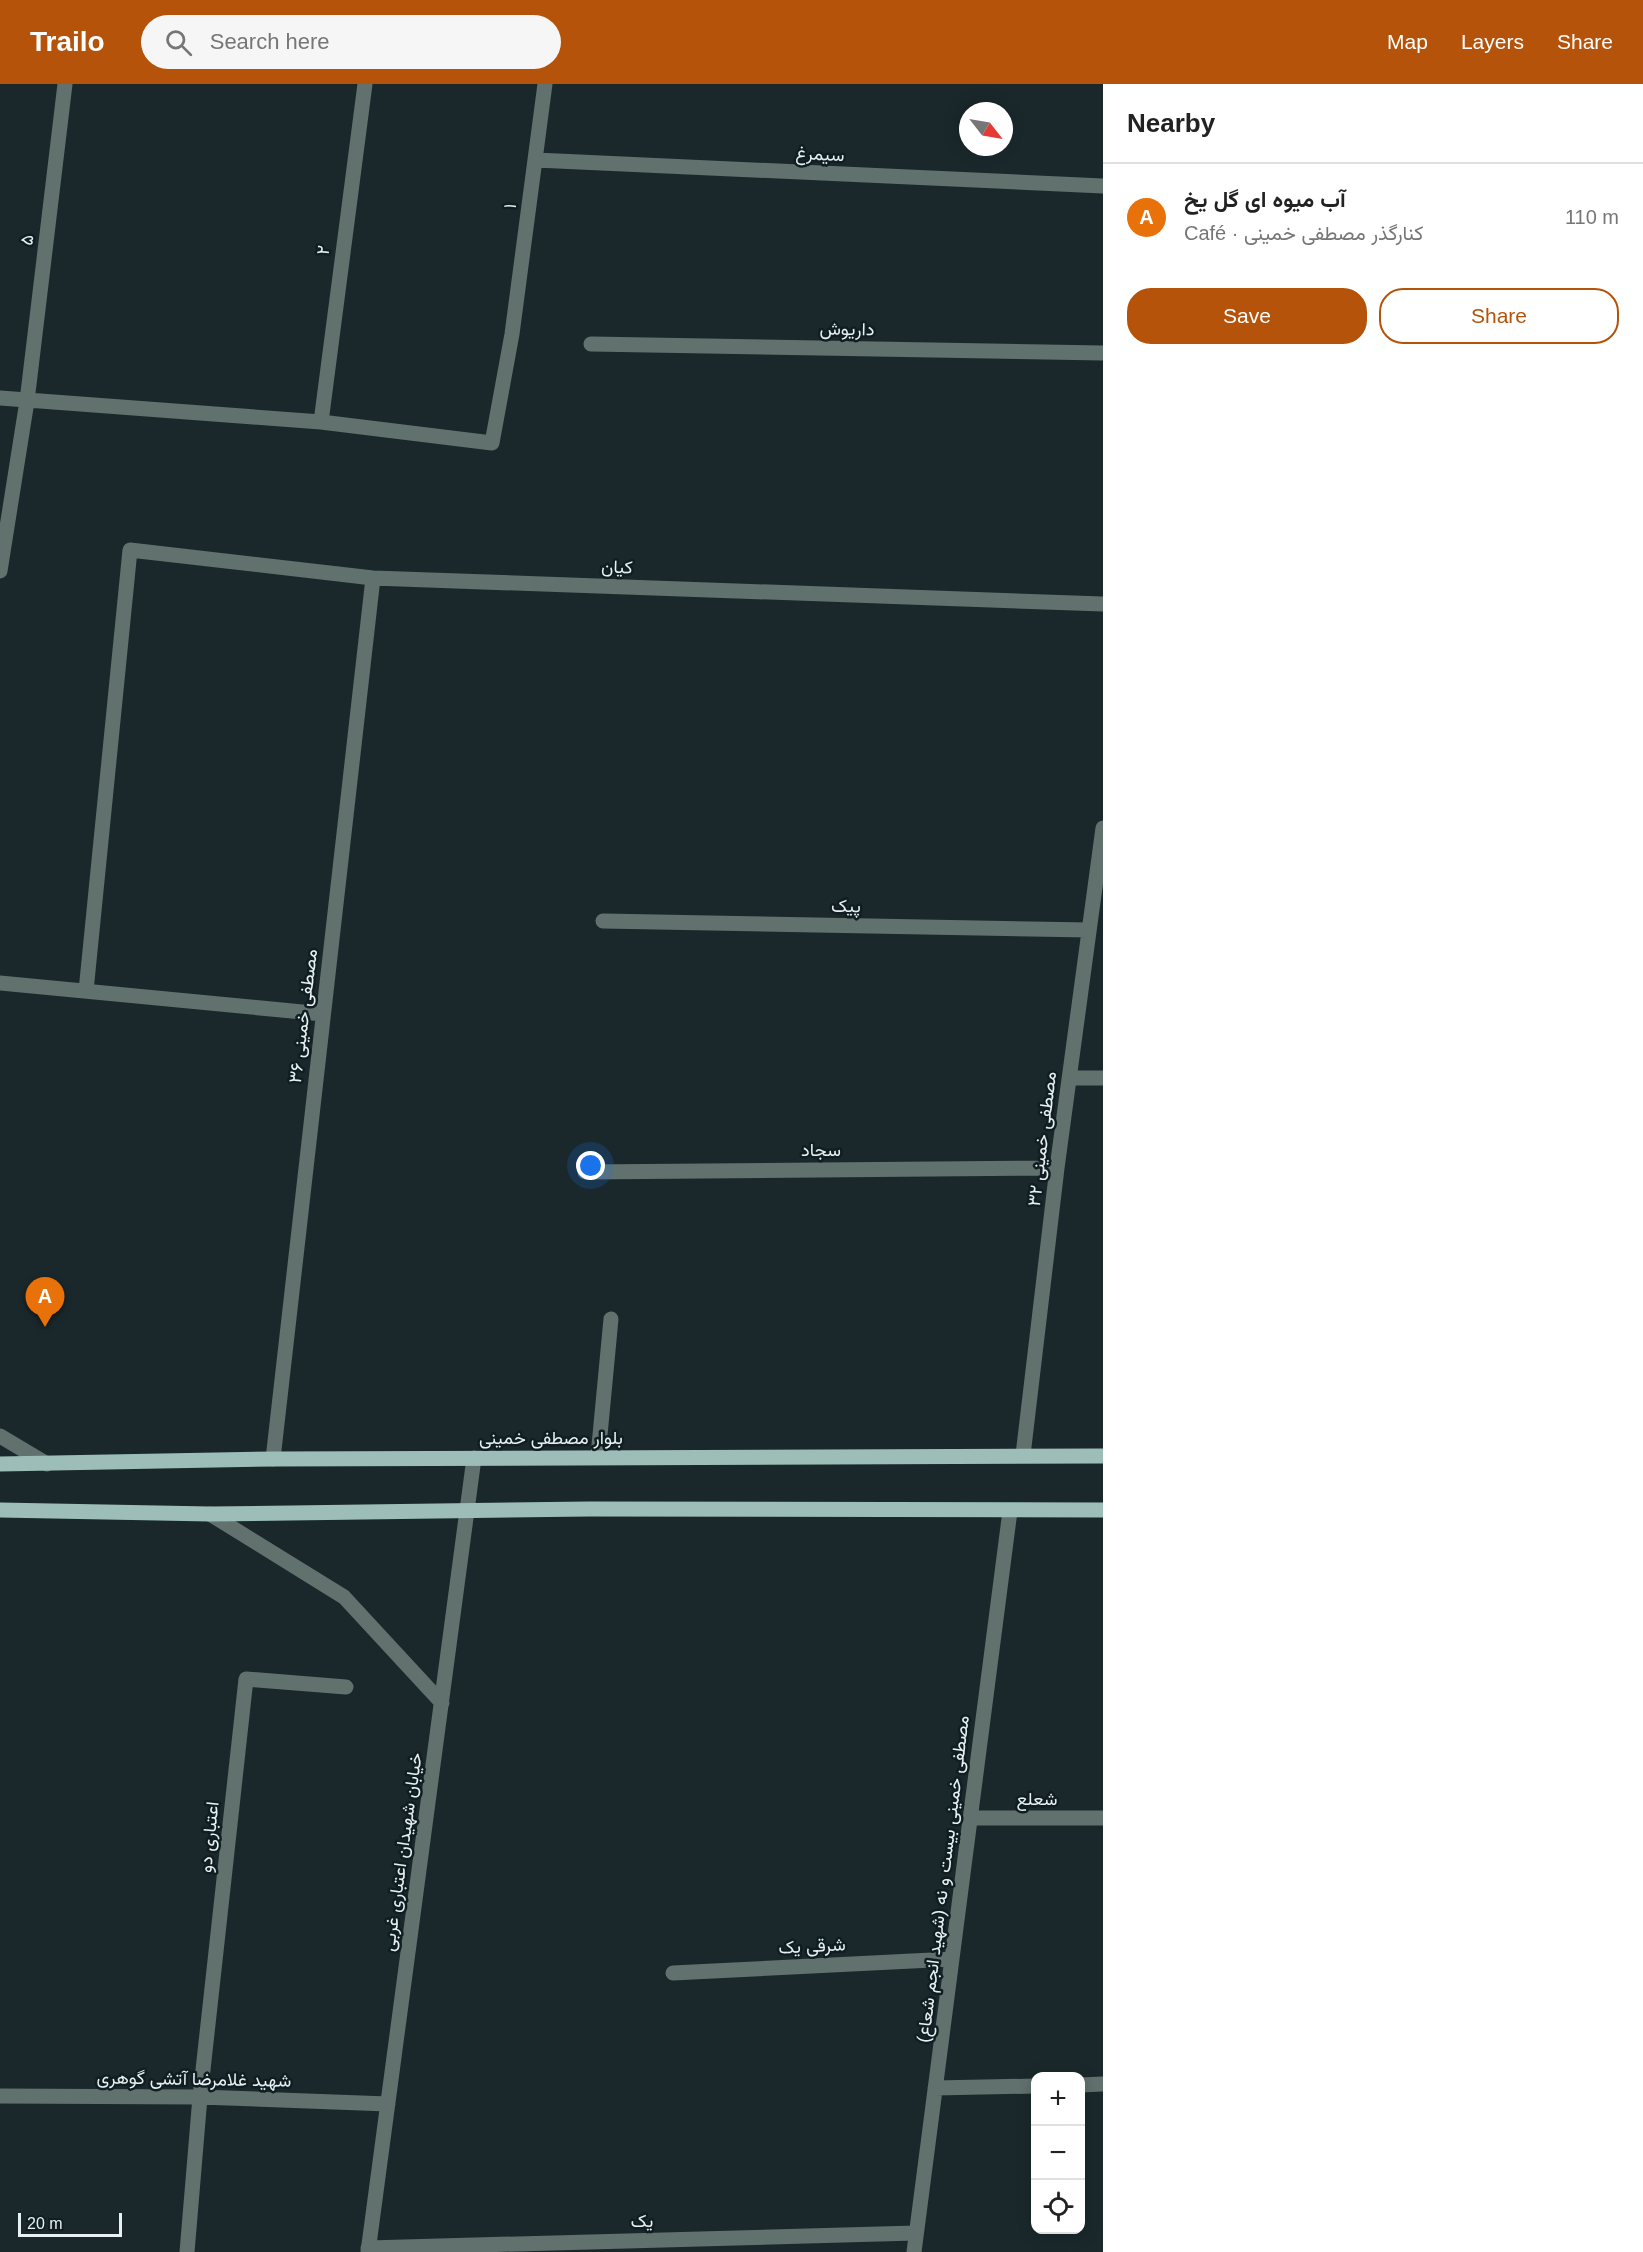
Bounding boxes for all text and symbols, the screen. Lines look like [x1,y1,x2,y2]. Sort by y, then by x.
search box [141,15,561,69]
text: Trailo [30,26,105,57]
icon: search [162,26,195,59]
text: Search here [210,29,330,54]
text: Map [1387,30,1428,53]
text: Layers [1461,30,1524,53]
text: Share [1557,30,1613,53]
north arrow [959,102,1013,156]
text: Nearby [1127,108,1215,138]
street label: سیمرغ [795,143,845,167]
text: آب میوه ای گل یخ [1184,187,1346,212]
street label: ۱ [500,202,520,210]
text: A [1139,206,1154,228]
text: 110 m [1565,206,1619,228]
text: Café · کنارگذر مصطفی خمینی [1184,222,1423,244]
street label: ۵ [16,234,38,246]
street label: ۲ [313,244,333,256]
button: Save [1127,288,1367,344]
button: Share [1379,288,1619,344]
street label: داریوش [819,319,875,340]
street label: کیان [601,556,633,578]
street label: پیک [831,896,861,918]
street label: مصطفی خمینی ۳۶ [285,948,322,1084]
street label: مصطفی خمینی ۳۲ [1024,1070,1061,1208]
street label: سجاد [801,1140,841,1160]
your location [576,1151,605,1180]
pin: A [26,1278,64,1327]
street label: بلوار مصطفی خمینی [479,1428,623,1449]
street label: مصطفی خمینی بیست و نه (شهید انجم شعاع) [913,1714,975,2044]
street label: خیابان شهیدان اعتباری غربی [378,1751,427,1953]
street label: شعلع [1016,1789,1058,1811]
street label: اعتباری دو [195,1800,224,1874]
street label: شرقی یک [778,1934,846,1959]
street label: شهید غلامرضا آتشی گوهری [96,2067,292,2092]
map controls [1031,2072,1085,2234]
button: + [1031,2072,1085,2126]
button: − [1031,2126,1085,2180]
button: locate [1031,2180,1085,2234]
scale bar [18,2210,122,2238]
street label: یک [631,2211,653,2231]
text: 20 m [27,2215,63,2232]

